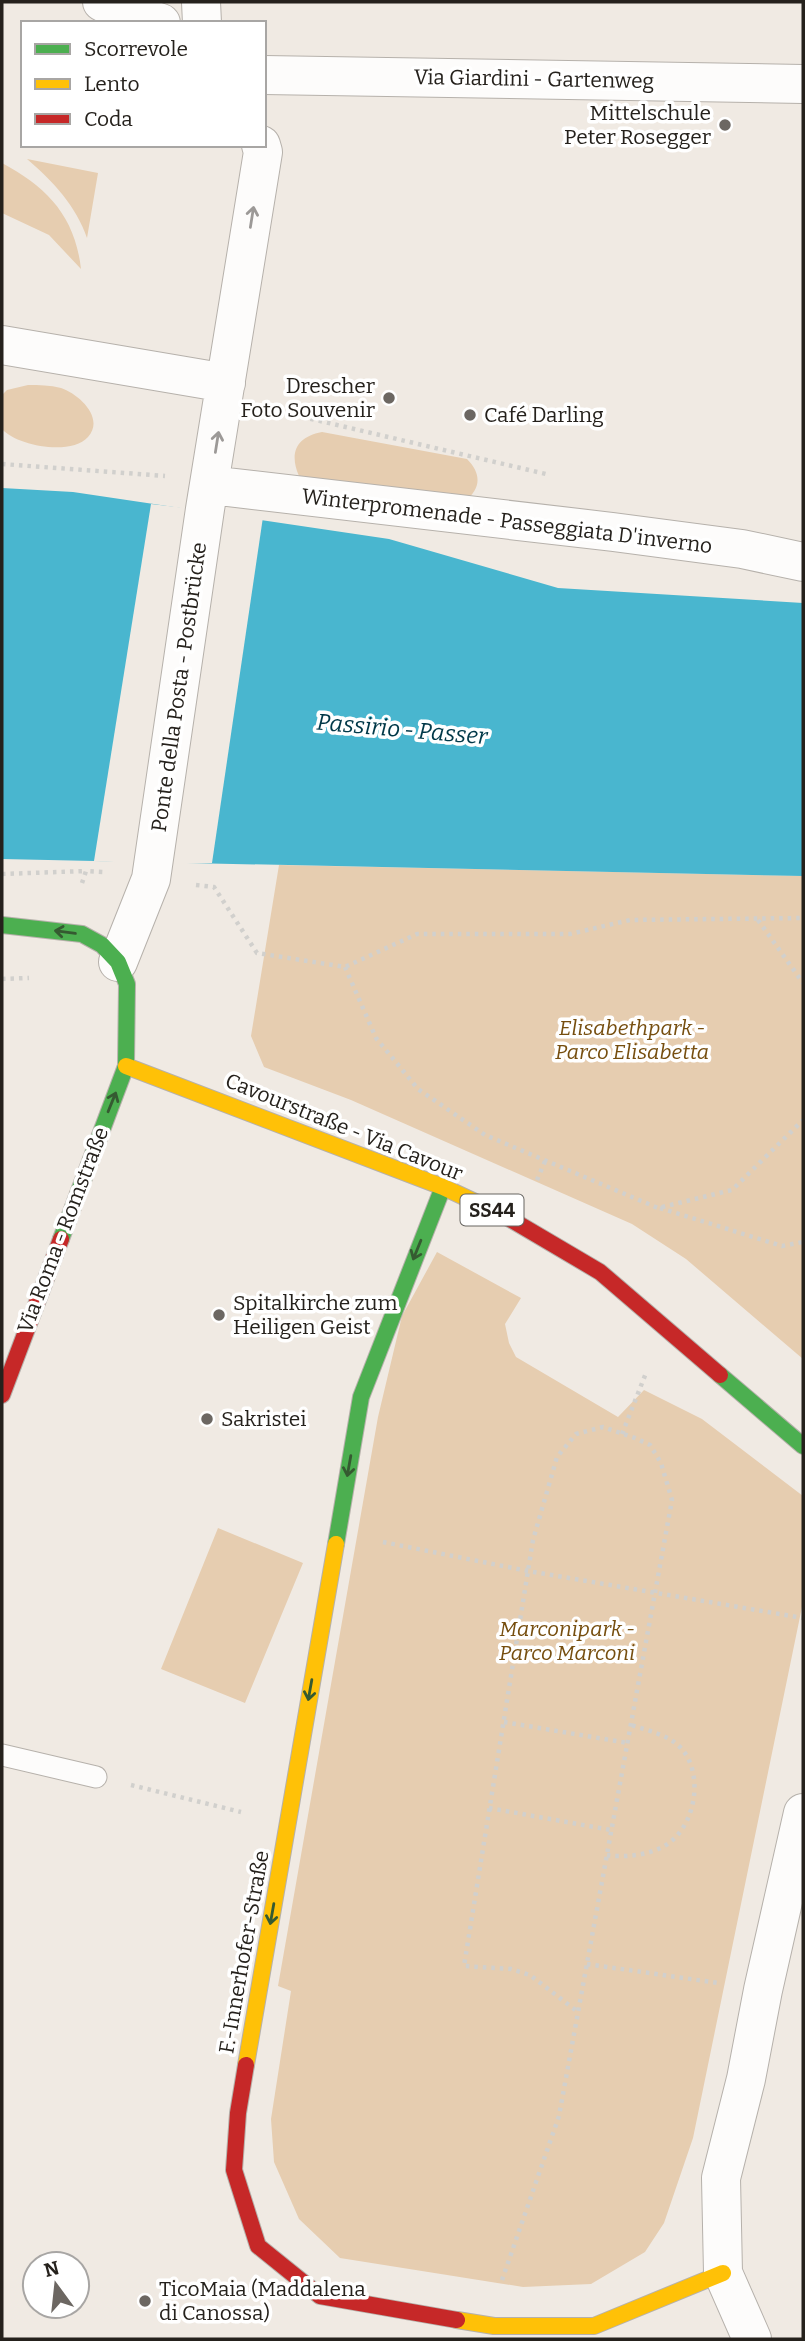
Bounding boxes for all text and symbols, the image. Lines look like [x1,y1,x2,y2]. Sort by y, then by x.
legend [21,21,266,147]
text: Scorrevole [84,36,188,62]
street label: Via Giardini - Gartenweg [414,64,655,94]
text: Lento [84,71,140,97]
place label: Mittelschule Peter Rosegger [564,100,711,150]
text: Coda [84,106,133,132]
marker: Mittelschule Peter Rosegger [717,117,733,133]
one-way arrow [246,206,259,229]
place label: Drescher Foto Souvenir [240,373,375,423]
marker: Drescher Foto Souvenir [381,390,397,406]
place label: Café Darling [484,402,604,428]
marker: Café Darling [462,407,478,423]
one-way arrow [211,431,224,454]
street label: Winterpromenade - Passeggiata D'inverno [300,483,714,559]
street label: Ponte della Posta - Postbrücke [146,540,212,834]
water label: Passirio - Passer [316,708,490,751]
one-way arrow [54,925,77,938]
park label: Elisabethpark - Parco Elisabetta [555,1015,709,1065]
street label: Cavourstraße - Via Cavour [221,1067,467,1187]
one-way arrow [107,1091,120,1113]
street label: Via Roma - Romstraße [12,1123,114,1337]
road number: SS44 [461,1194,524,1226]
one-way arrow [410,1239,423,1260]
place label: Spitalkirche zum Heiligen Geist [233,1290,398,1340]
marker: Spitalkirche zum Heiligen Geist [211,1307,227,1323]
place label: Sakristei [221,1406,307,1432]
marker: Sakristei [199,1411,215,1427]
one-way arrow [342,1454,355,1477]
park label: Marconipark - Parco Marconi [499,1616,635,1666]
one-way arrow [303,1678,316,1701]
street label: F.-Innerhofer-Straße [213,1848,275,2056]
one-way arrow [265,1902,278,1925]
north arrow [21,2250,91,2320]
text: N [42,2256,62,2282]
place label: TicoMaia (Maddalena di Canossa) [159,2276,366,2326]
marker: TicoMaia (Maddalena di Canossa) [137,2293,153,2309]

